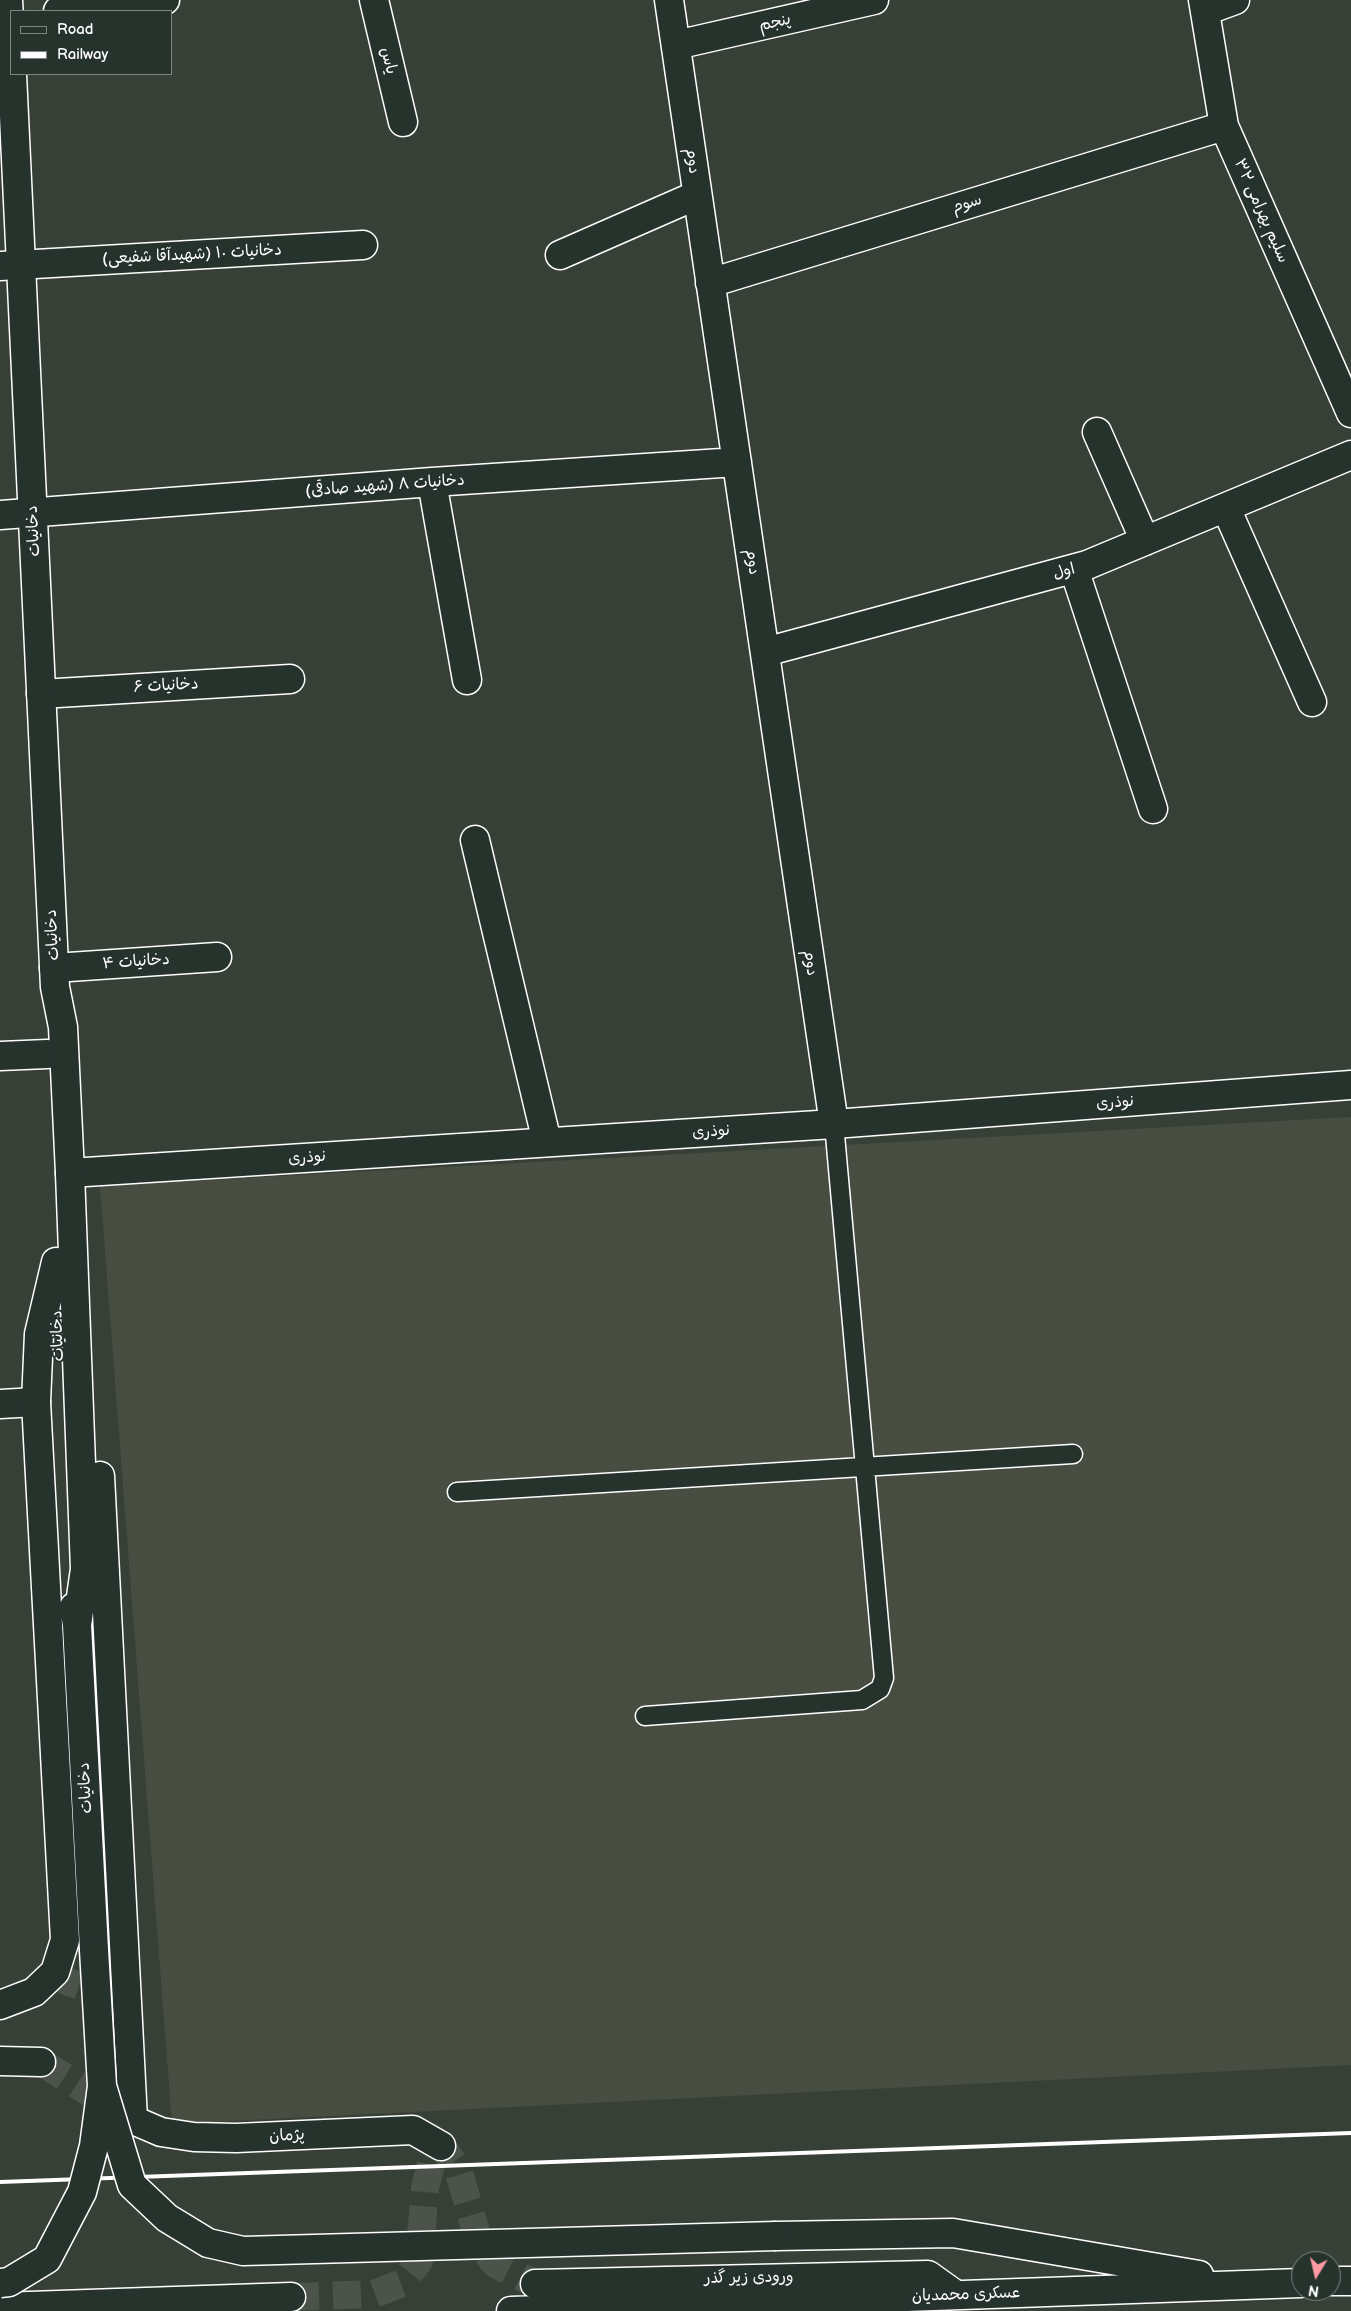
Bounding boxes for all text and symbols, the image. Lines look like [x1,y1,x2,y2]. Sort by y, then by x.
legend [10,10,172,75]
street label: پنجم [757,10,793,36]
text: Road [57,20,93,39]
text: Railway [57,45,108,64]
street label: یاس [375,46,401,76]
street label: دوم [681,147,703,175]
street label: سلیم بهرامی ۳۲ [1229,156,1293,266]
street label: سوم [950,190,984,218]
street label: دخانیات ۱۰ (شهیدآقا شفیعی) [102,241,282,269]
street label: دخانیات ۸ (شهید صادقی) [305,471,465,501]
street label: دخانیات [23,505,45,557]
street label: دوم [741,548,763,576]
street label: اول [1051,560,1077,584]
street label: دخانیات ۶ [133,675,199,697]
street label: دخانیات [42,909,64,961]
street label: دوم [799,949,821,977]
street label: دخانیات ۴ [102,950,170,974]
street label: نوذری [1096,1092,1134,1114]
street label: نوذری [692,1121,730,1143]
street label: نوذری [288,1147,326,1169]
street label: دخانیات [48,1310,68,1362]
street label: دخانیات [75,1762,97,1814]
street label: پژمان [269,2125,305,2147]
north arrow [1291,2251,1341,2301]
street label: ورودی زیر گذر [704,2268,794,2288]
text: N [1307,2281,1320,2300]
street label: عسکری محمدیان [911,2284,1021,2306]

